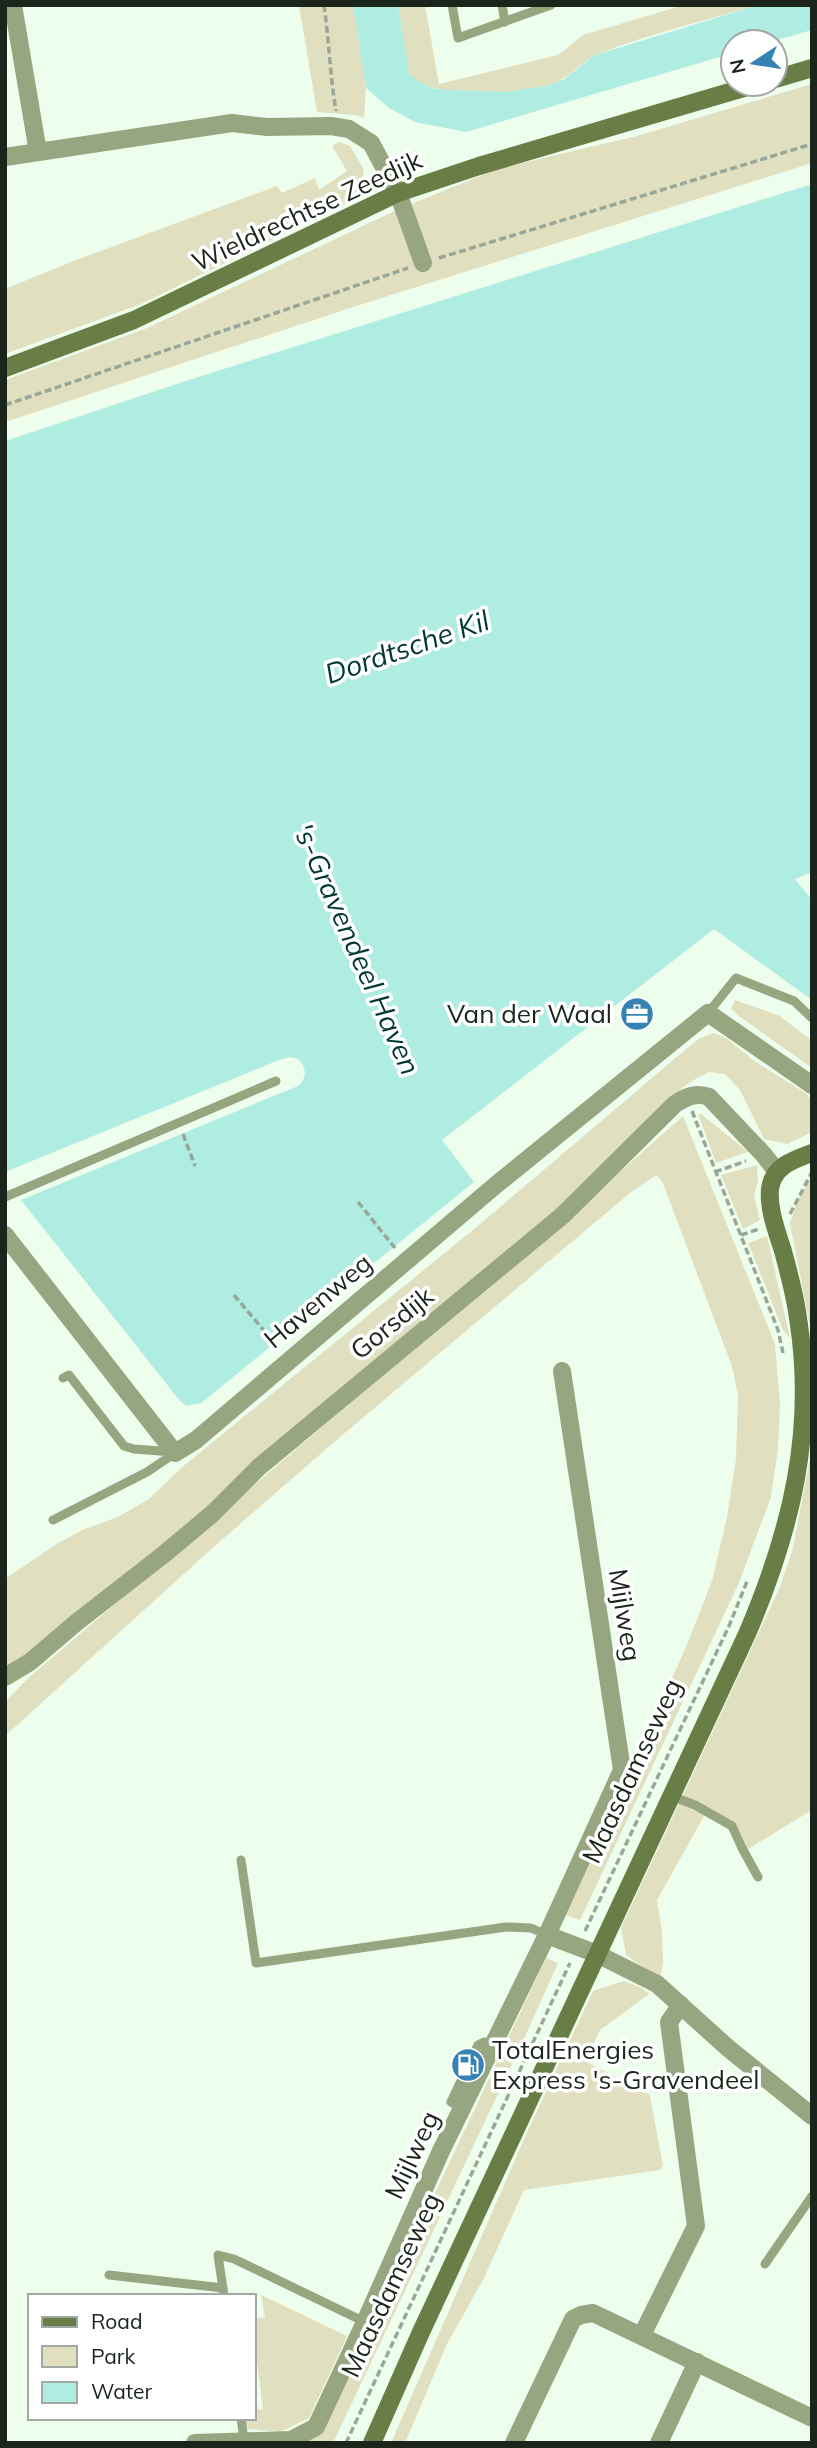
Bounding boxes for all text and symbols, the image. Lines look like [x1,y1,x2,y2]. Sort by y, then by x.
north arrow [719,28,789,98]
text: N [724,57,751,76]
street label: Wieldrechtse Zeedijk [186,142,428,278]
water label: Dordtsche Kil [320,602,494,691]
water label: 's-Gravendeel Haven [286,818,429,1080]
office icon: Van der Waal [618,995,656,1033]
place label: Van der Waal [447,997,612,1030]
street label: Havenweg [257,1246,378,1355]
street label: Gorsdijk [343,1279,440,1366]
street label: Mijlweg [602,1566,649,1663]
street label: Maasdamseweg [574,1673,689,1868]
place label: TotalEnergies Express 's-Gravendeel [492,2033,759,2096]
fuel station icon: TotalEnergies Express 's-Gravendeel [449,2046,487,2084]
street label: Mijlweg [377,2106,446,2204]
street label: Maasdamseweg [333,2187,448,2382]
legend [28,2294,256,2420]
text: Road [91,2308,142,2334]
text: Park [91,2343,135,2369]
text: Water [91,2378,152,2404]

